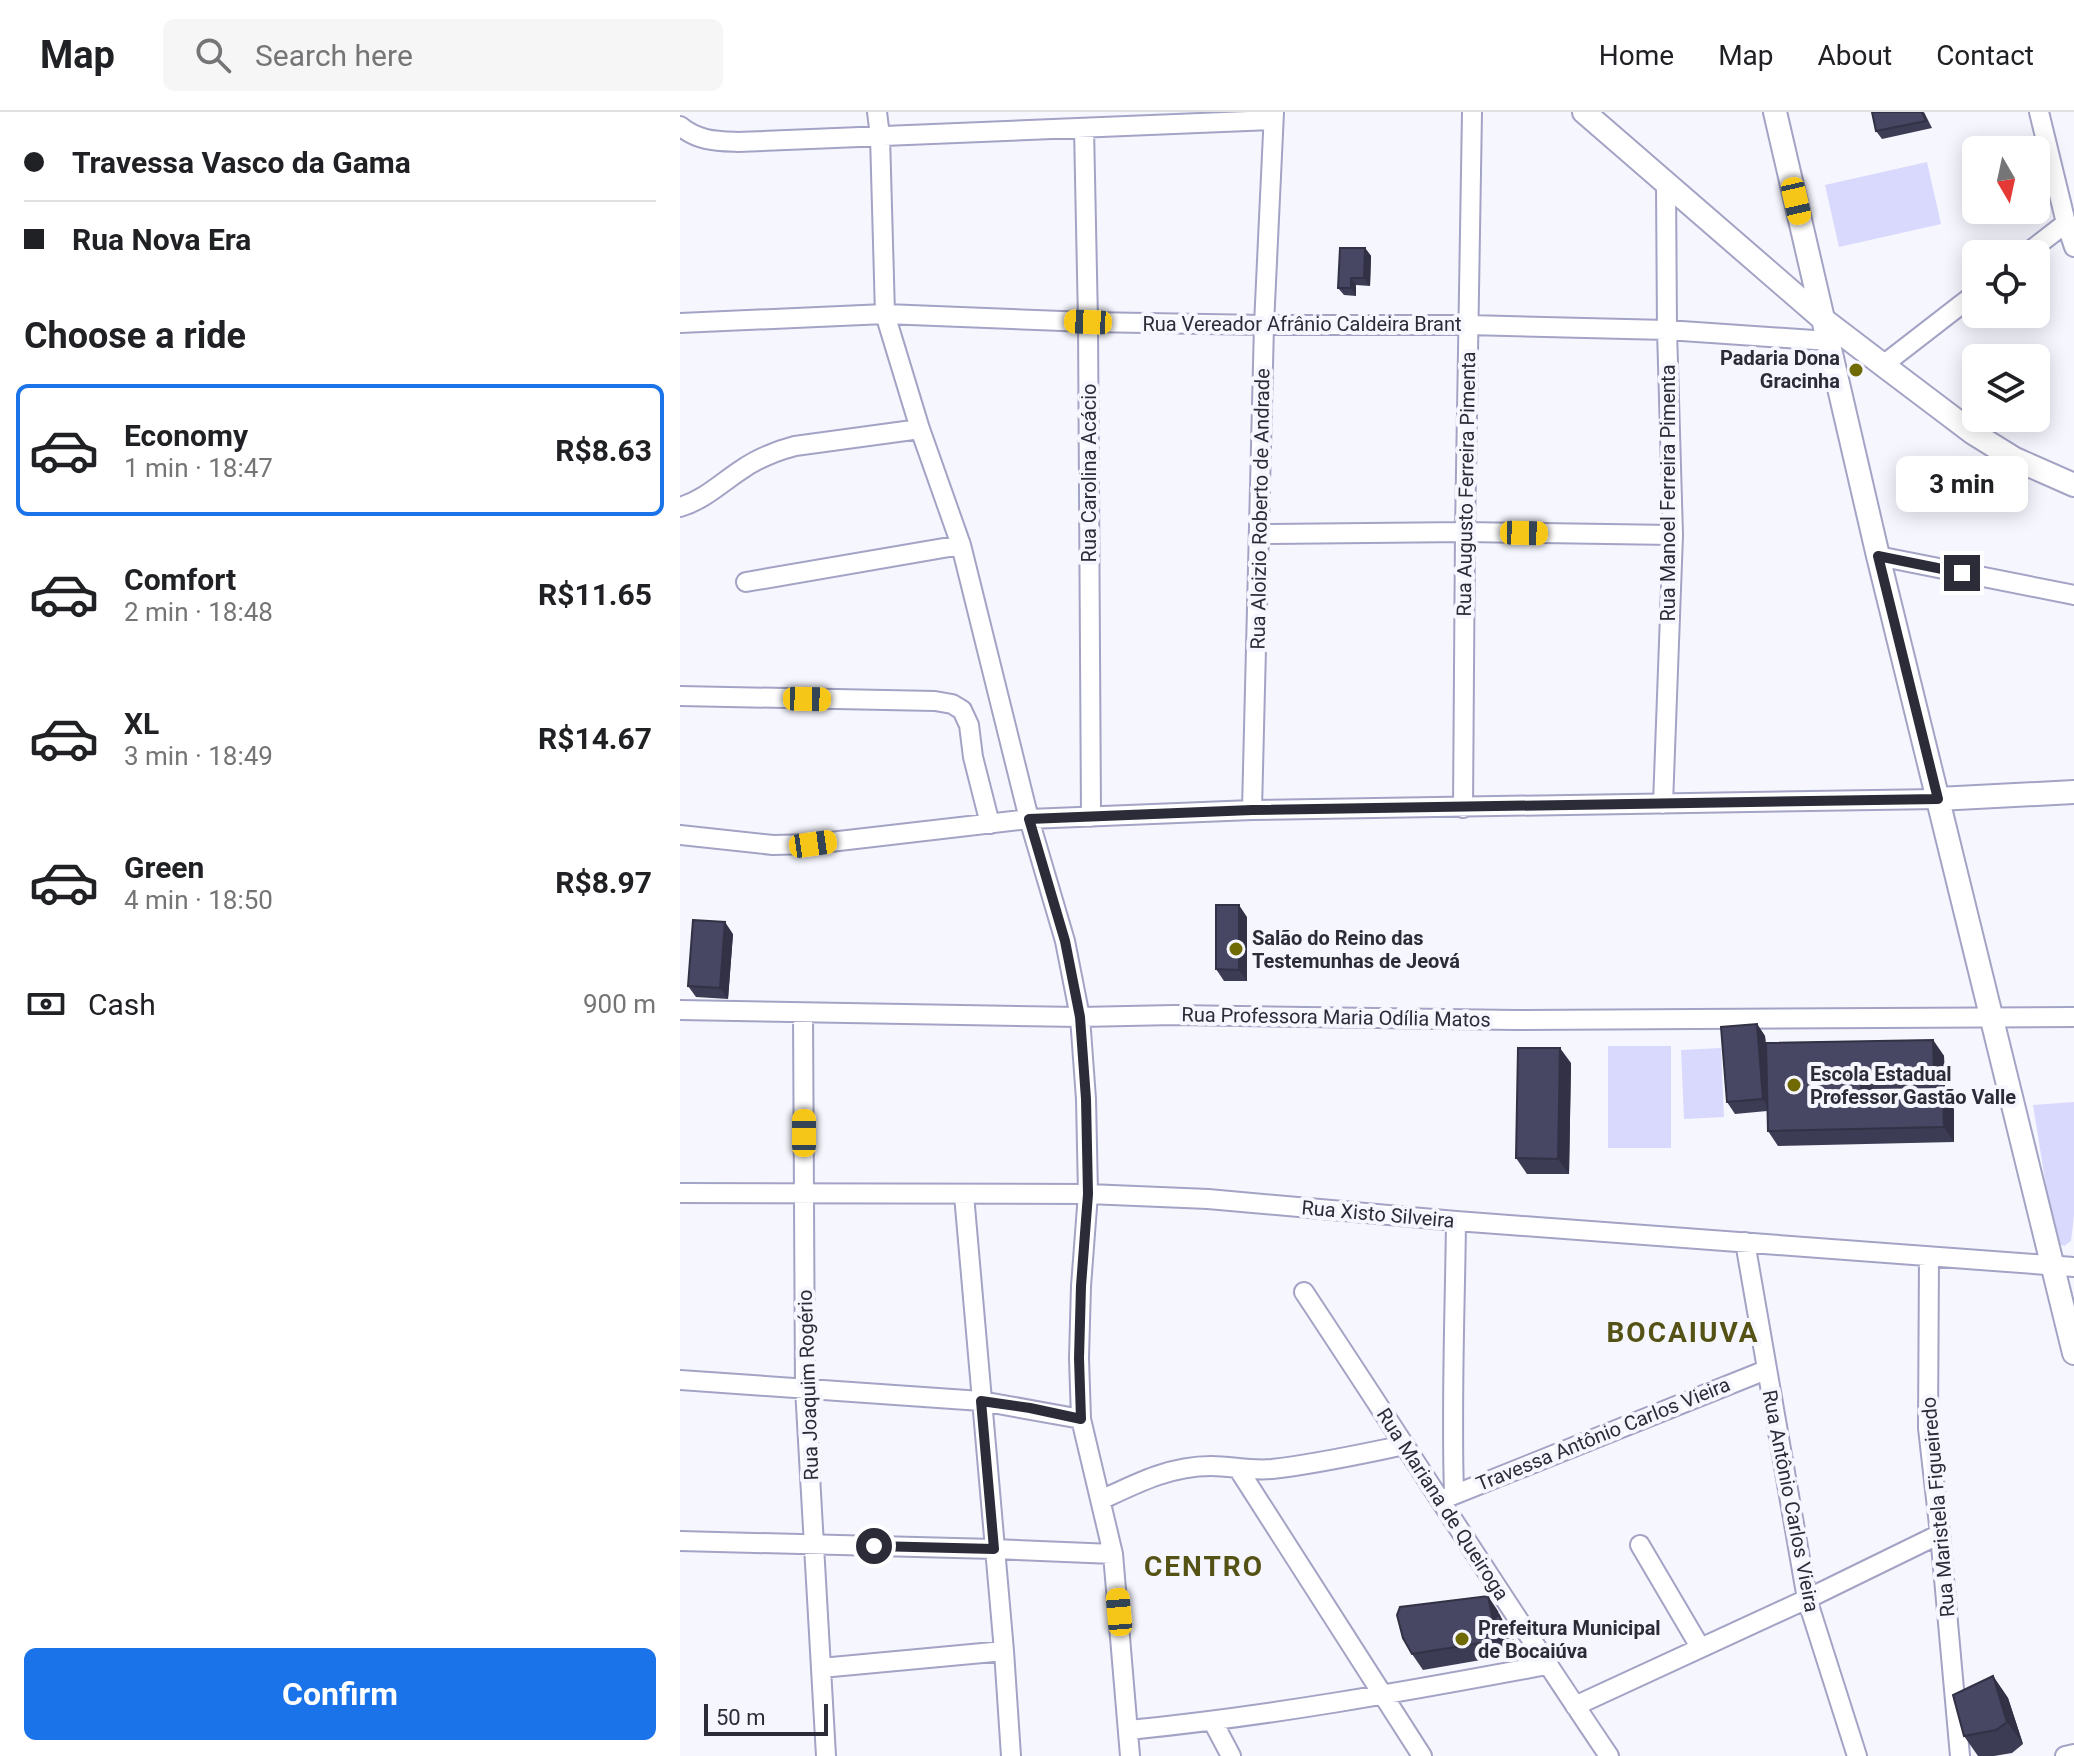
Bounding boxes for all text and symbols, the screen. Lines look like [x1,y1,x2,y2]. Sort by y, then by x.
search box [163,19,723,91]
text: Map [40,33,115,77]
icon: search [191,33,235,77]
text: Search here [255,38,413,73]
text: Home [1599,39,1674,72]
text: Map [1718,39,1774,72]
text: About [1818,39,1892,72]
text: Contact [1936,39,2034,72]
north arrow [1962,136,2050,224]
map controls [1962,136,2050,432]
text: Travessa Vasco da Gama [72,145,411,180]
car [1779,175,1813,227]
text: Rua Nova Era [72,222,251,257]
button: locate [1962,240,2050,328]
car [1064,309,1112,335]
street label: Rua Vereador Afrânio Caldeira Brant [1142,312,1462,336]
text: Choose a ride [24,315,246,357]
button: layers [1962,344,2050,432]
place label: Padaria Dona Gracinha [1720,346,1840,393]
street label: Rua Augusto Ferreira Pimenta [1452,351,1480,617]
marker: Padaria Dona Gracinha [1847,361,1865,379]
street label: Rua Manoel Ferreira Pimenta [1656,364,1680,622]
street label: Rua Aloizio Roberto de Andrade [1246,368,1274,650]
street label: Rua Carolina Acácio [1077,384,1101,562]
icon: car [28,414,100,486]
text: Economy [124,418,248,453]
text: R$8.63 [555,433,652,468]
text: 1 min · 18:47 [124,453,273,483]
callout: 3 min [1896,457,2028,513]
text: 3 min [1929,469,1995,499]
car [1500,521,1548,545]
route end [1944,555,1980,591]
icon: car [28,558,100,630]
text: Comfort [124,562,236,597]
text: R$11.65 [538,577,652,612]
text: 2 min · 18:48 [124,597,273,627]
car [783,687,831,711]
icon: car [28,702,100,774]
text: XL [124,706,159,741]
text: R$14.67 [538,721,652,756]
text: 3 min · 18:49 [124,741,273,771]
car [788,829,838,859]
icon: car [28,846,100,918]
text: Green [124,850,204,885]
text: R$8.97 [555,865,652,900]
text: 4 min · 18:50 [124,885,273,915]
place label: Salão do Reino das Testemunhas de Jeová [1252,926,1460,973]
marker: Salão do Reino das Testemunhas de Jeová [1227,940,1245,958]
icon: cash [24,982,68,1026]
text: Cash [88,987,156,1022]
text: 900 m [583,989,656,1019]
street label: Rua Professora Maria Odília Matos [1181,1002,1491,1032]
place label: Escola Estadual Professor Gastão Valle [1810,1062,2016,1109]
marker: Escola Estadual Professor Gastão Valle [1785,1076,1803,1094]
car [792,1109,816,1157]
street label: Rua Xisto Silveira [1300,1195,1456,1233]
street label: Rua Joaquim Rogério [793,1289,823,1481]
district label: BOCAIUVA [1606,1316,1760,1349]
street label: Travessa Antônio Carlos Vieira [1473,1372,1733,1496]
street label: Rua Antônio Carlos Vieira [1758,1388,1824,1614]
street label: Rua Maristela Figueiredo [1916,1396,1960,1618]
street label: Rua Mariana de Queiroga [1372,1403,1514,1605]
route start [856,1528,892,1564]
district label: CENTRO [1144,1550,1264,1583]
car [1105,1587,1133,1637]
place label: Prefeitura Municipal de Bocaiúva [1478,1616,1661,1663]
marker: Prefeitura Municipal de Bocaiúva [1453,1630,1471,1648]
button: Confirm [24,1648,656,1740]
scale bar [704,1700,828,1736]
text: 50 m [716,1705,765,1730]

